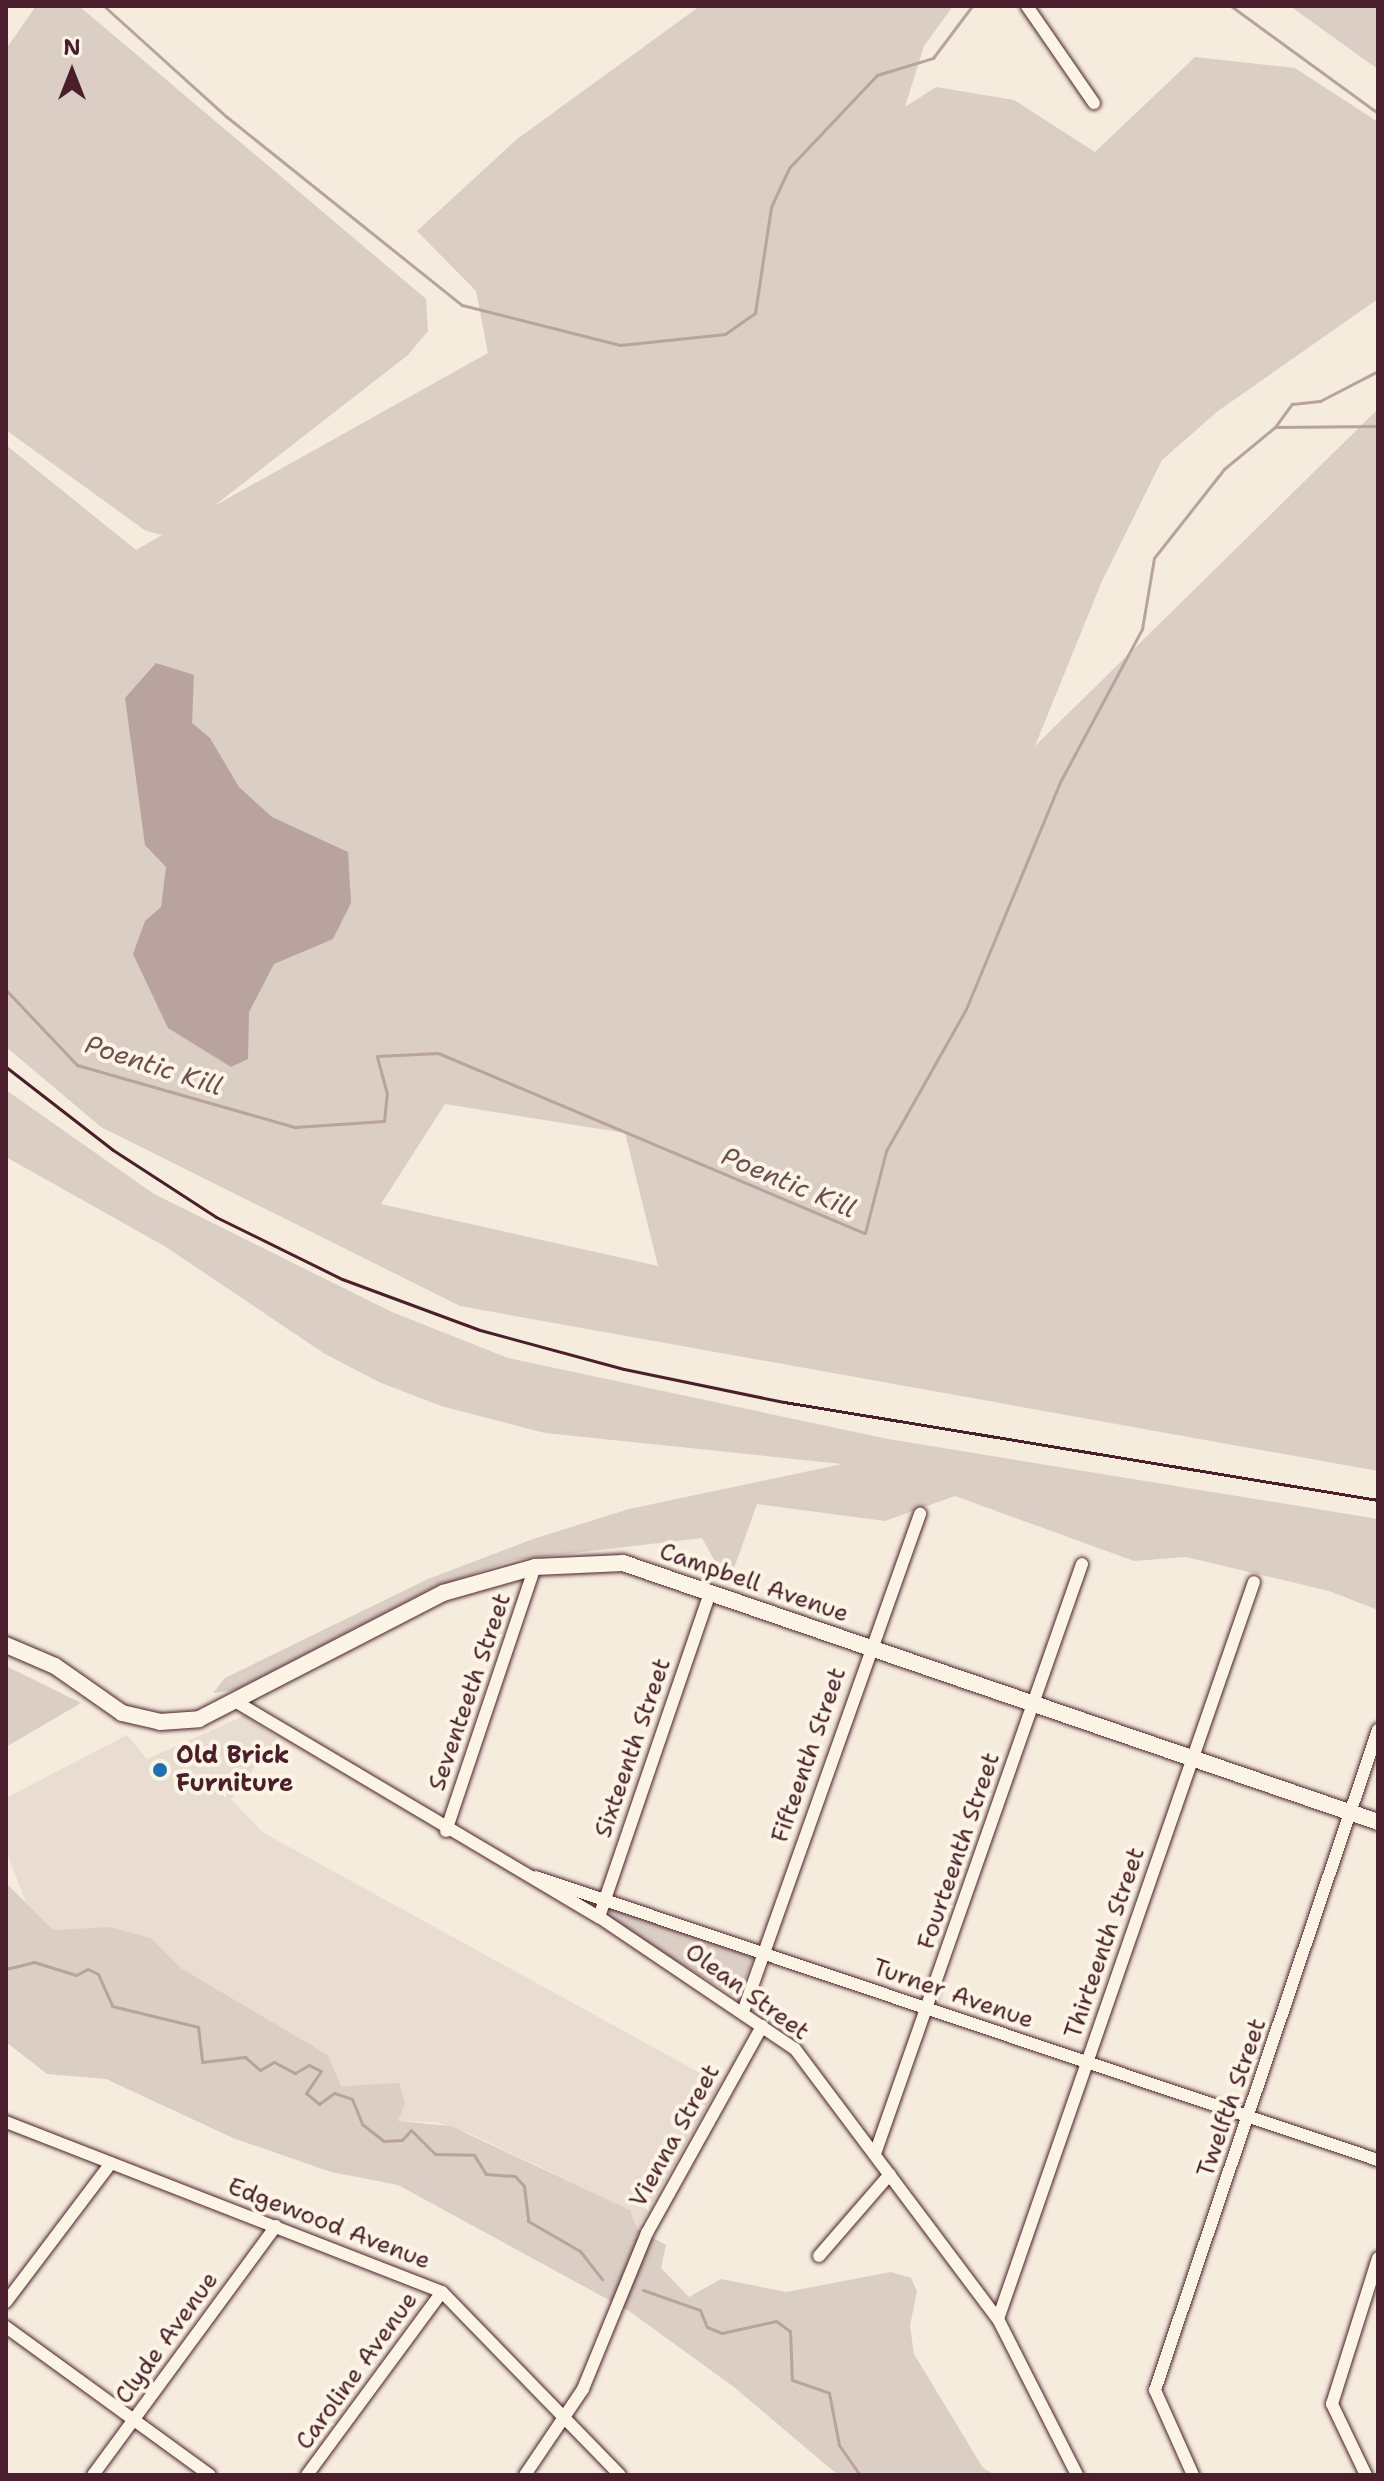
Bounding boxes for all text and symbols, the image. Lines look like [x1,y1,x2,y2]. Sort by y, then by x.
north arrow [32,32,112,112]
text: N [63,33,81,62]
water label: Poentic Kill [81,1028,227,1102]
water label: Poentic Kill [717,1140,861,1224]
street label: Campbell Avenue [656,1537,852,1629]
street label: Seventeeth Street [423,1590,517,1794]
street label: Sixteenth Street [589,1655,677,1841]
street label: Fifteenth Street [766,1664,852,1846]
place label: Old Brick Furniture [176,1742,293,1798]
street label: Fourteenth Street [912,1749,1006,1953]
marker: Old Brick Furniture [151,1761,169,1779]
street label: Thirteenth Street [1059,1844,1151,2042]
street label: Olean Street [679,1937,815,2047]
street label: Turner Avenue [869,1953,1037,2035]
street label: Twelfth Street [1191,2015,1273,2181]
street label: Vienna Street [624,2060,726,2212]
street label: Edgewood Avenue [224,2172,434,2276]
street label: Clyde Avenue [109,2266,225,2410]
street label: Caroline Avenue [290,2286,424,2456]

